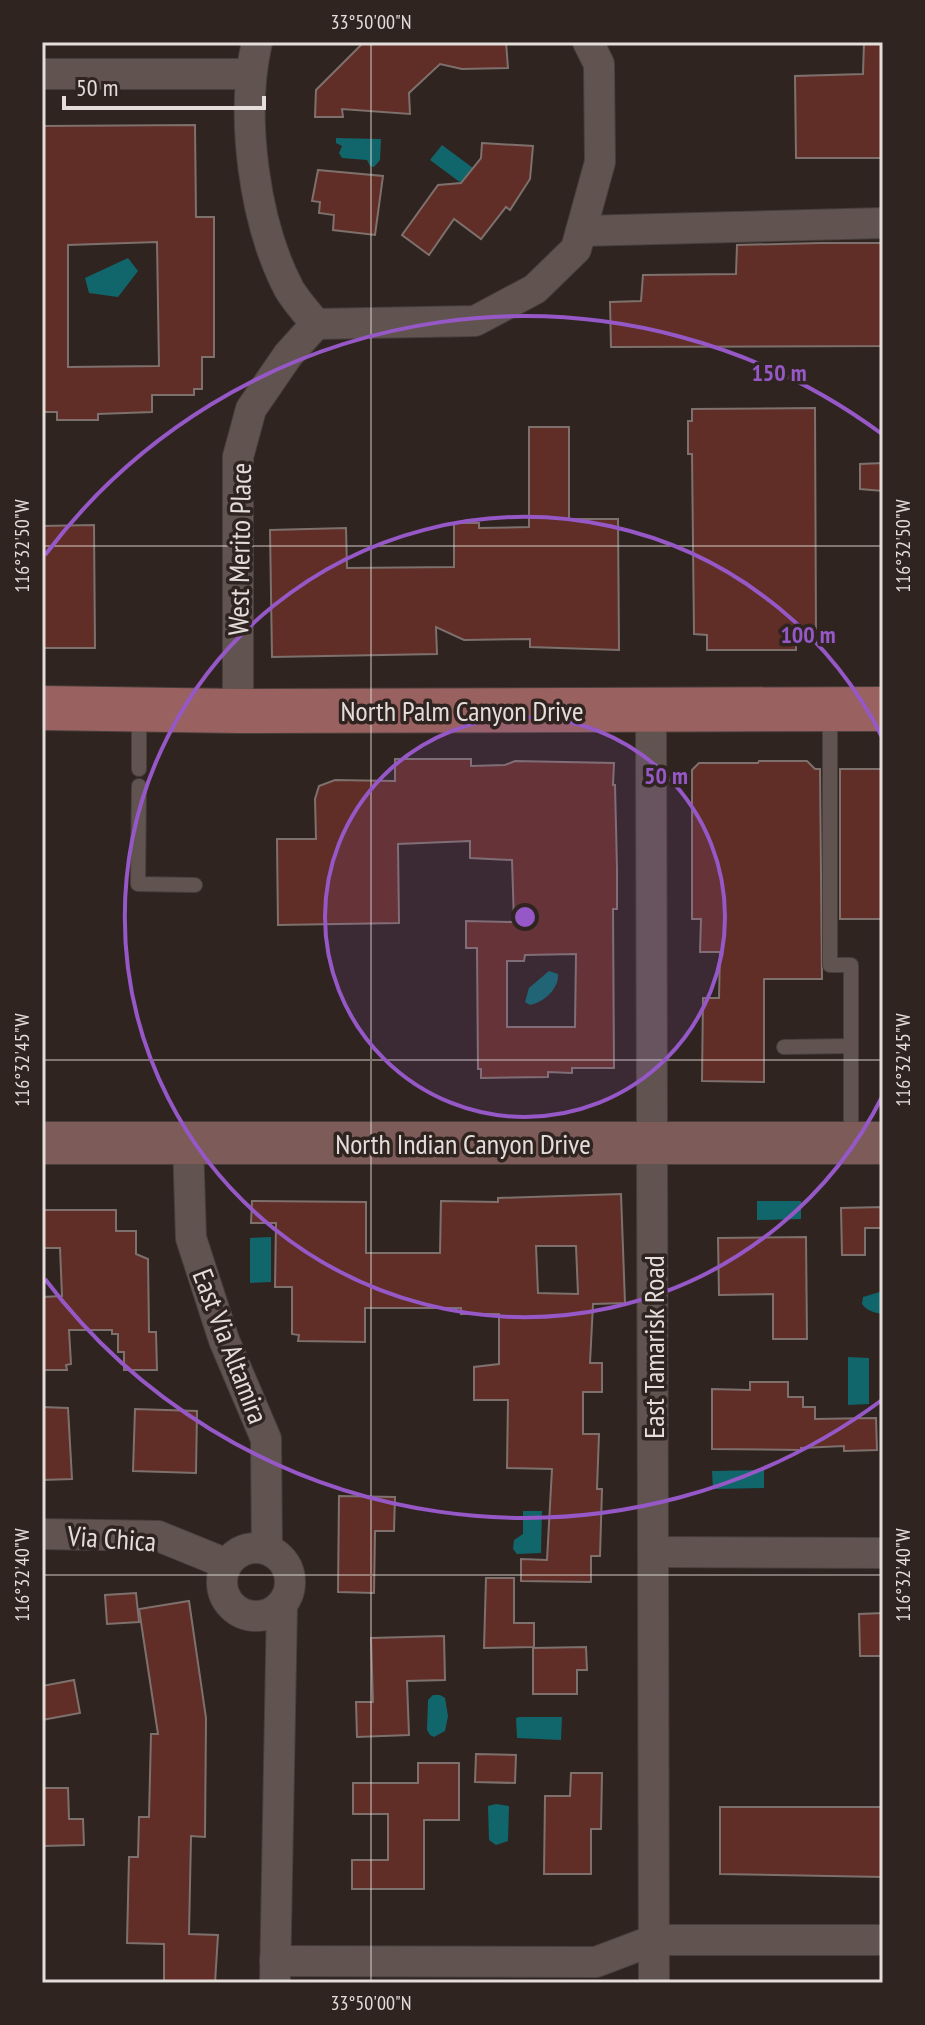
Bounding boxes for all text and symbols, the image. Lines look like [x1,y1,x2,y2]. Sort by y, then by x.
text: 33°50'00"N [331,9,411,35]
scale bar [64,60,264,110]
text: 50 m [76,72,118,103]
text: 150 m [751,357,807,388]
street label: West Merito Place [219,462,259,636]
text: 116°32'50"W [9,499,35,593]
text: 116°32'50"W [890,499,916,593]
text: 100 m [780,619,836,650]
street label: North Palm Canyon Drive [341,692,583,729]
text: 50 m [644,760,688,791]
centre of rings [511,903,539,931]
text: 116°32'45"W [9,1013,35,1107]
text: 116°32'45"W [890,1013,916,1107]
street label: North Indian Canyon Drive [335,1125,591,1162]
street label: East Tamarisk Road [635,1255,672,1439]
street label: East Via Altamira [185,1263,277,1429]
street label: Via Chica [66,1516,157,1560]
text: 116°32'40"W [9,1528,35,1622]
text: 116°32'40"W [890,1528,916,1622]
text: 33°50'00"N [331,1990,411,2016]

